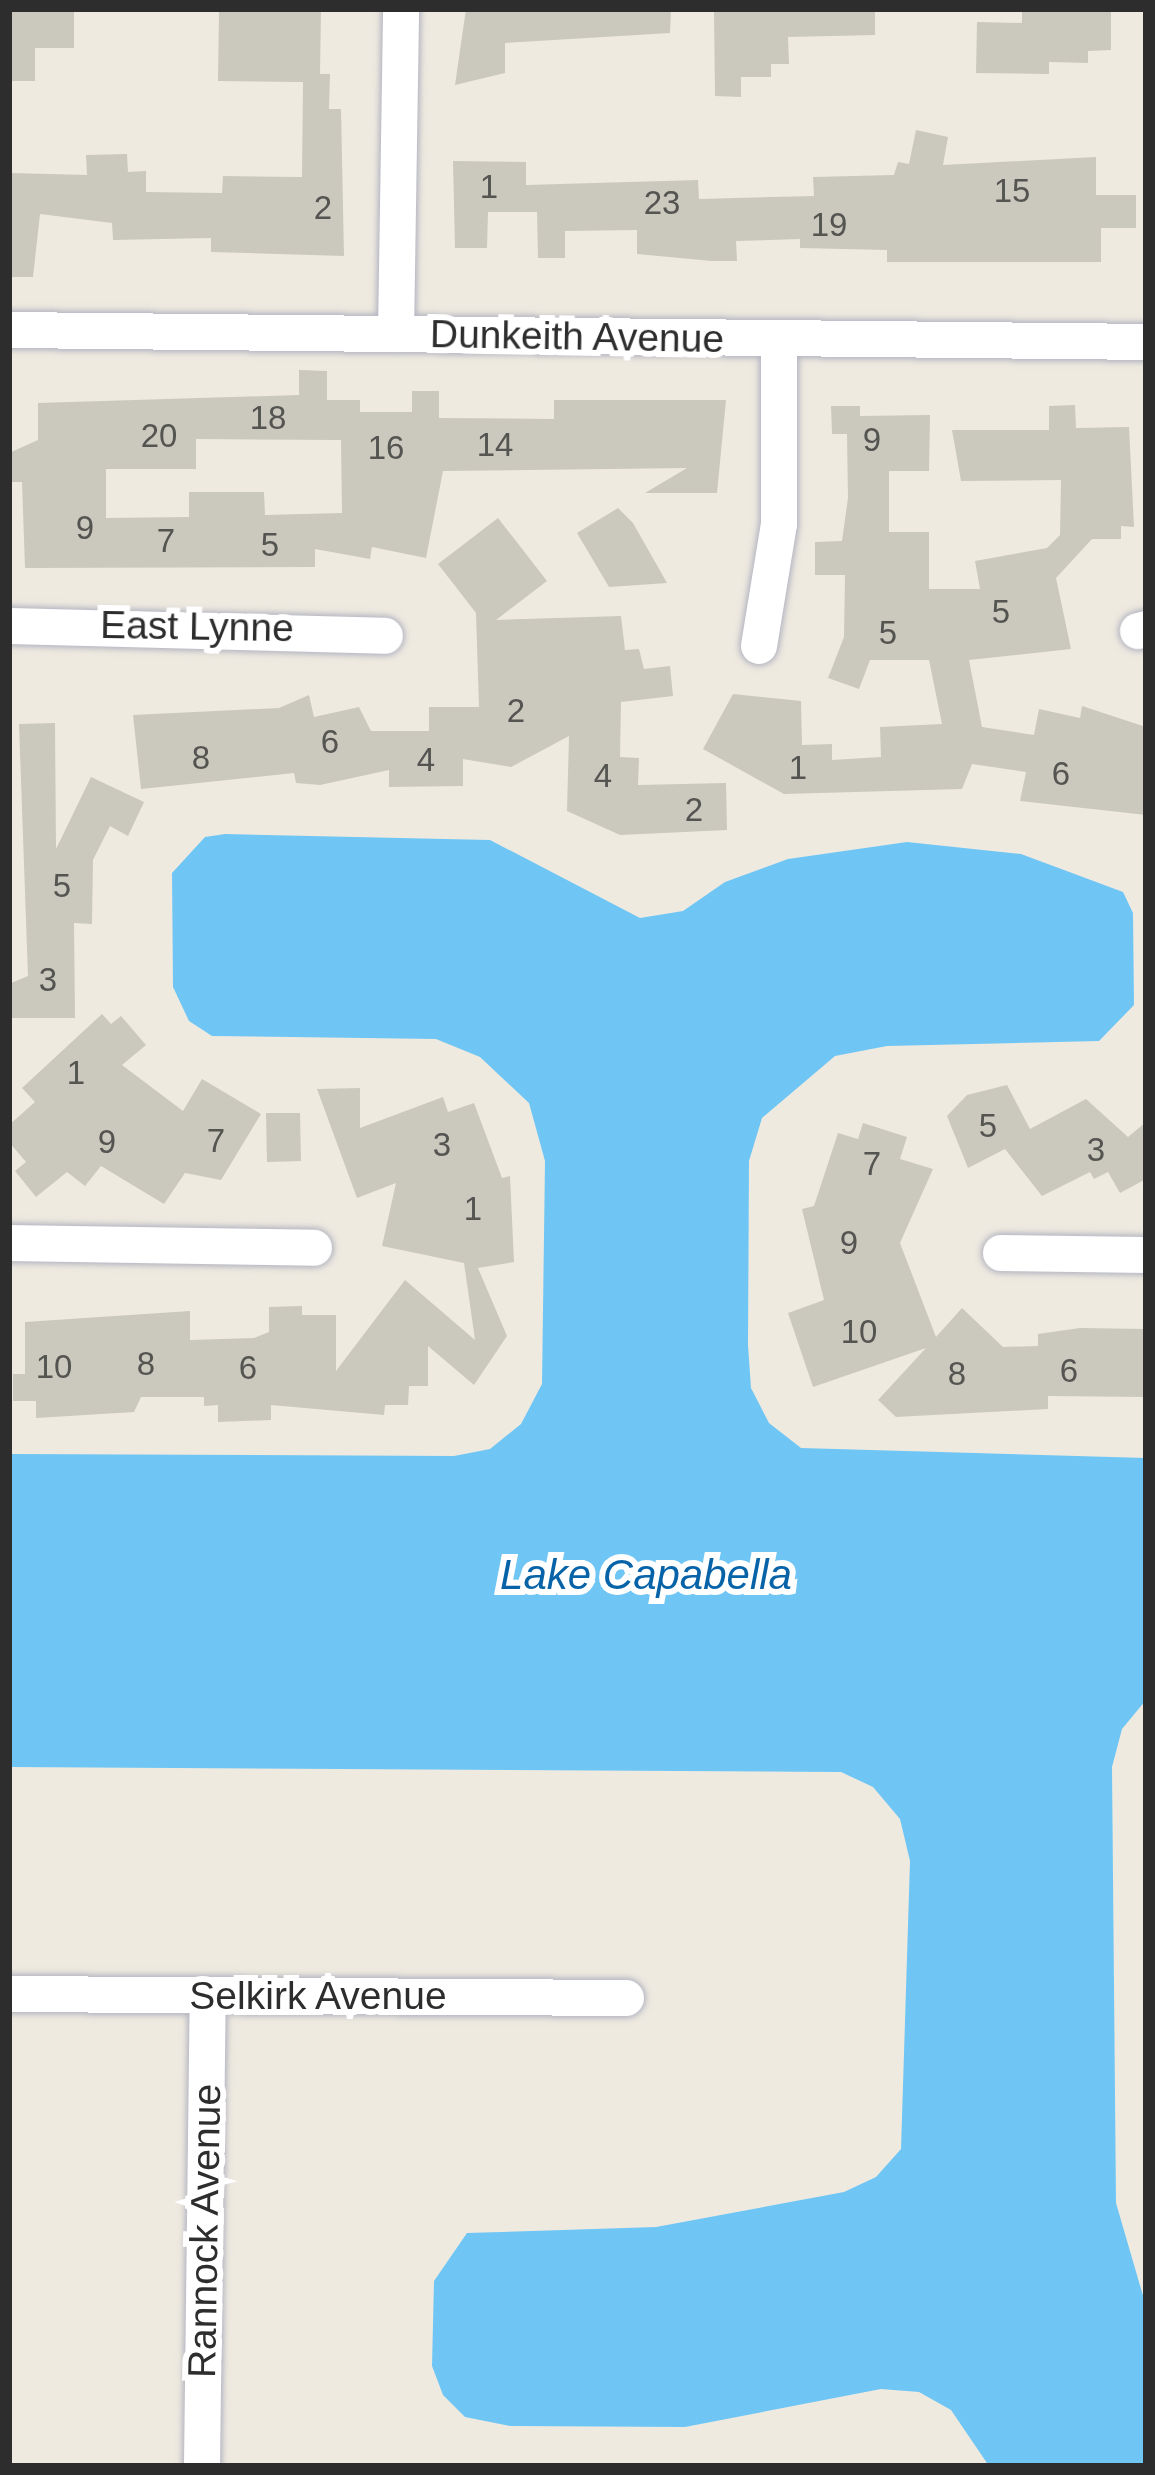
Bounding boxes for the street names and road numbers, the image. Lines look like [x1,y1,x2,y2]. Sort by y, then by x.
street label: Dunkeith Avenue [428,311,726,363]
street label: East Lynne [100,602,294,652]
street label: Selkirk Avenue [188,1973,448,2019]
street label: Rannock Avenue [179,2082,231,2380]

